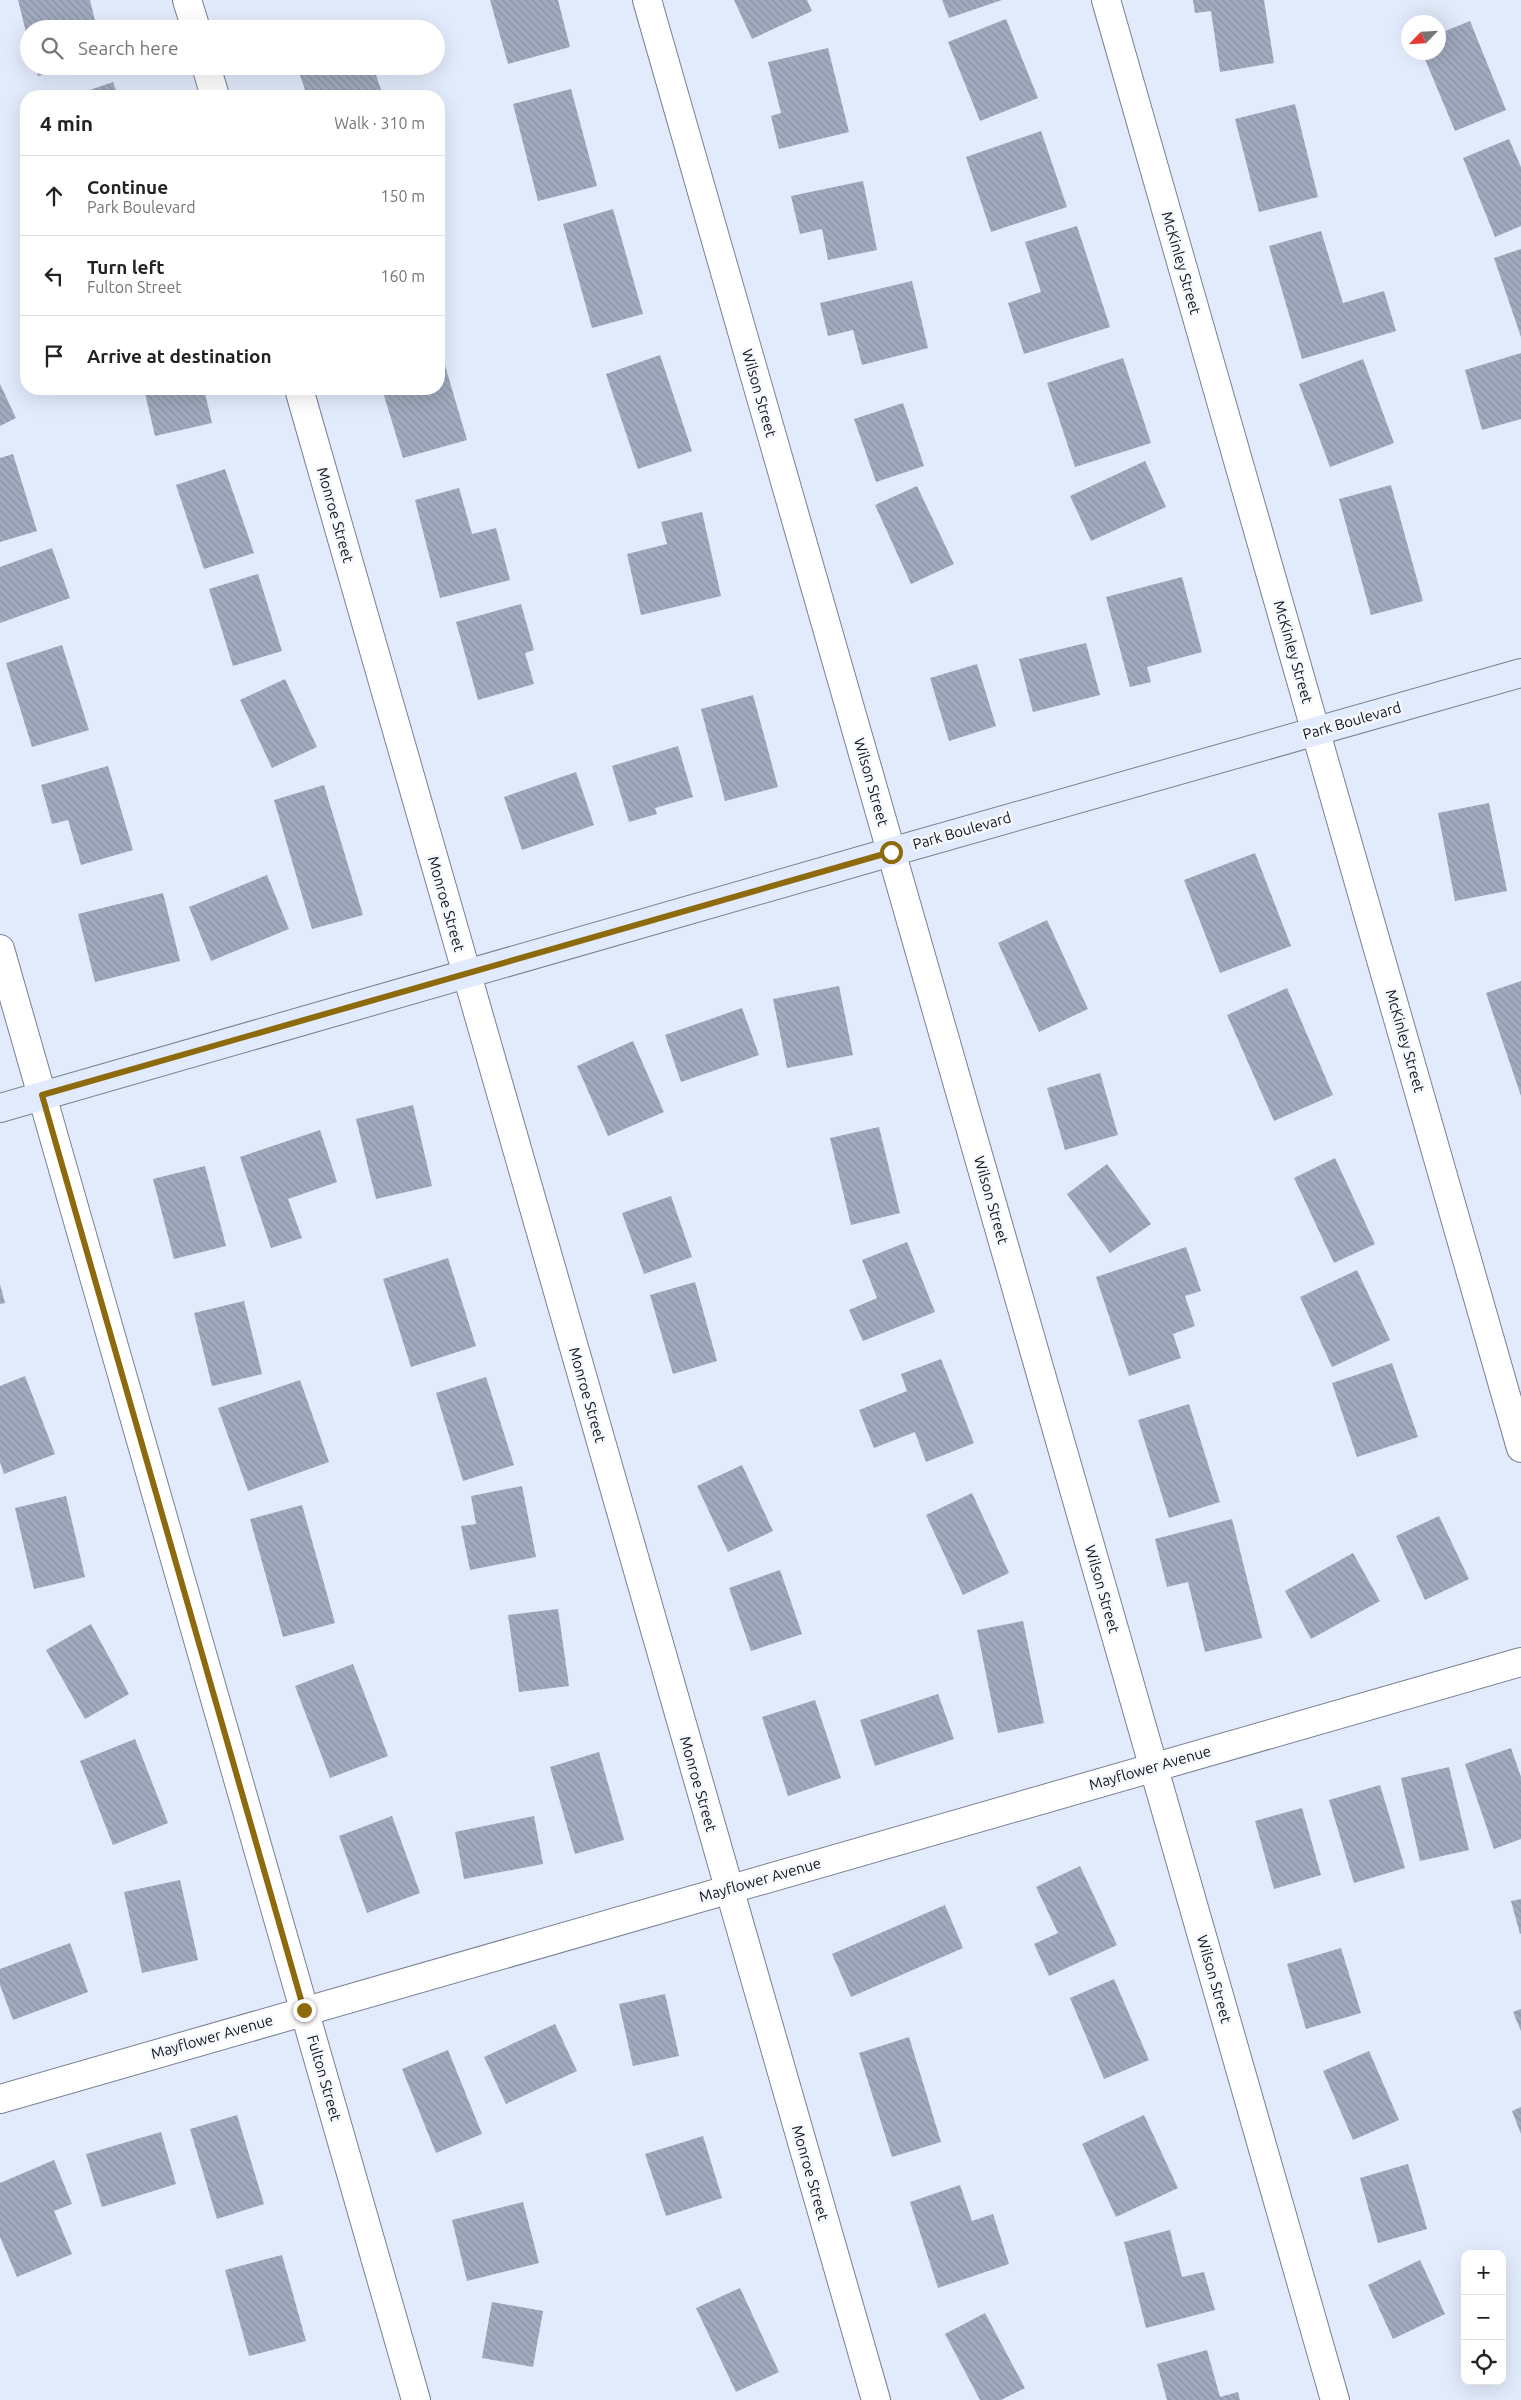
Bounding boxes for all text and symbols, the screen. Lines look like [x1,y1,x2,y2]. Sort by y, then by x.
north arrow [1401,15,1446,60]
search box [20,20,445,75]
icon: search [38,34,66,62]
text: Search here [78,37,178,59]
text: 4 min [40,111,93,135]
text: Walk · 310 m [334,114,425,132]
text: Continue [87,176,168,198]
icon: ahead [40,182,68,210]
text: 150 m [380,187,425,205]
text: Park Boulevard [87,198,196,216]
street label: McKinley Street [1159,209,1204,316]
text: Turn left [87,256,165,278]
icon: left [40,262,68,290]
text: 160 m [380,267,425,285]
text: Fulton Street [87,278,182,296]
icon: arrive [40,342,68,370]
text: Arrive at destination [87,345,272,367]
street label: Wilson Street [739,347,780,439]
street label: Monroe Street [314,465,357,565]
street label: McKinley Street [1271,598,1316,705]
street label: Park Boulevard [1301,698,1403,743]
street label: Wilson Street [851,736,892,828]
street label: Park Boulevard [911,808,1013,853]
route start [880,841,903,864]
street label: Monroe Street [425,854,468,954]
street label: McKinley Street [1383,987,1428,1094]
street label: Wilson Street [971,1154,1012,1246]
street label: Monroe Street [566,1345,609,1445]
street label: Wilson Street [1082,1543,1123,1635]
street label: Monroe Street [677,1734,720,1834]
street label: Mayflower Avenue [1087,1742,1213,1793]
street label: Mayflower Avenue [697,1854,823,1905]
street label: Wilson Street [1194,1933,1235,2025]
route end [293,1999,316,2022]
street label: Mayflower Avenue [149,2011,275,2062]
street label: Fulton Street [304,2033,345,2123]
street label: Monroe Street [789,2123,832,2223]
map controls [1461,2250,1506,2385]
button: + [1461,2250,1506,2295]
button: − [1461,2295,1506,2340]
button: locate [1461,2340,1506,2385]

